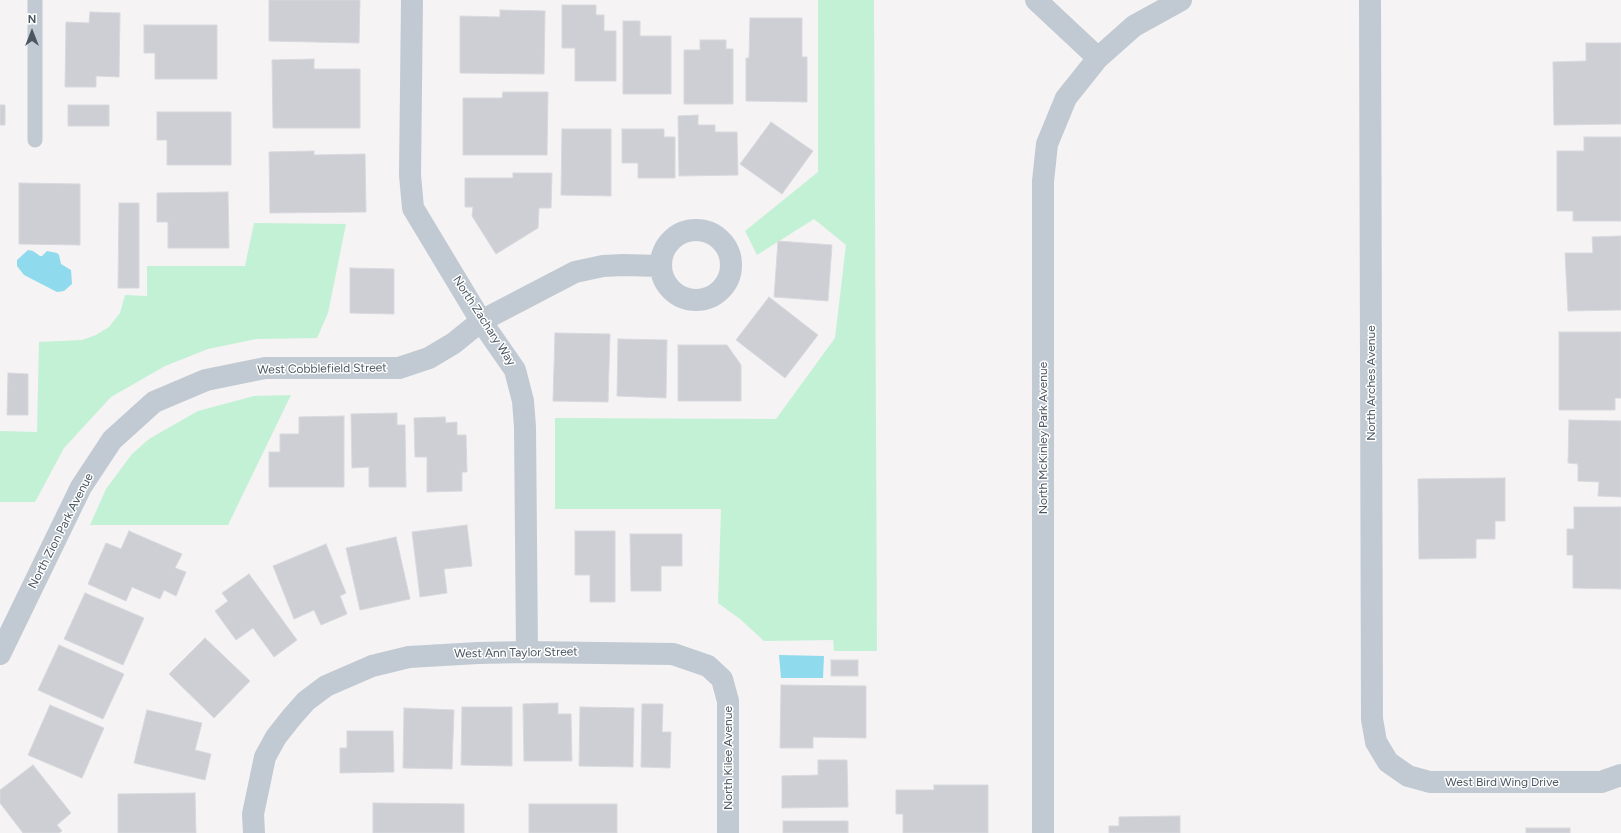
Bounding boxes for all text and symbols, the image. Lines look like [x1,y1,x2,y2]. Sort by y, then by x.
north arrow [12,12,52,52]
text: N [28,13,36,26]
street label: North Zachary Way [450,273,518,369]
street label: North Arches Avenue [1364,325,1378,441]
street label: West Cobblefield Street [257,361,387,377]
street label: North McKinley Park Avenue [1036,362,1050,514]
street label: North Zion Park Avenue [26,471,96,591]
street label: West Ann Taylor Street [454,645,578,661]
street label: North Kilee Avenue [721,706,735,810]
street label: West Bird Wing Drive [1445,775,1559,789]

